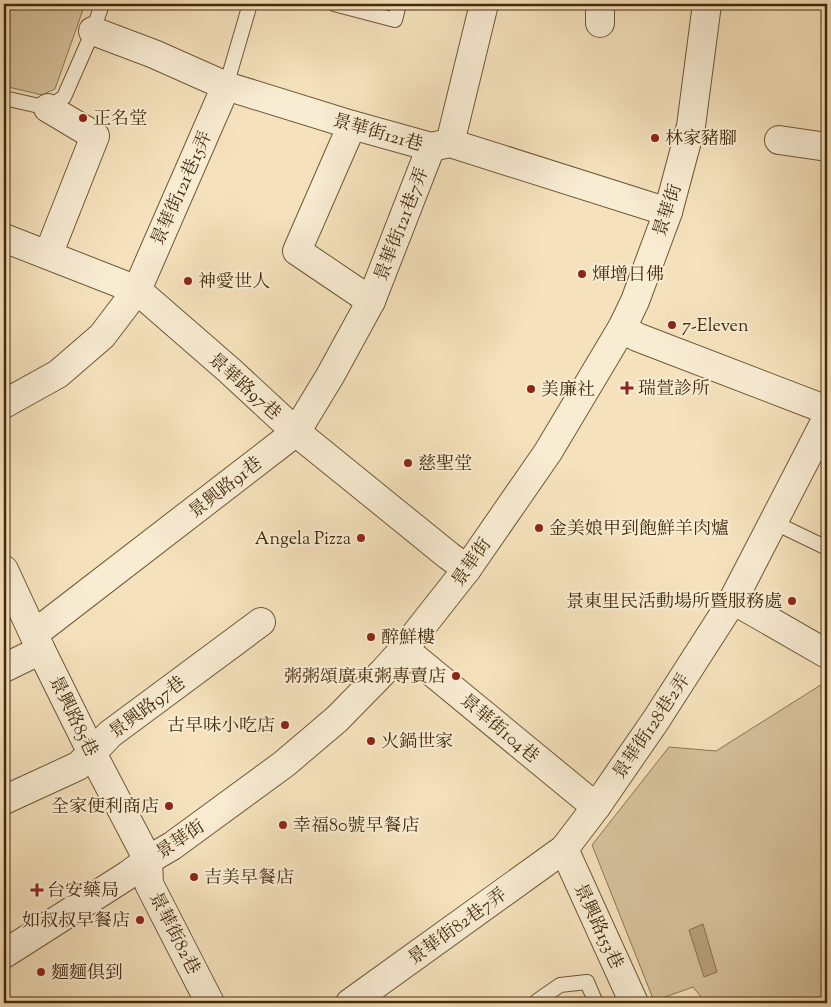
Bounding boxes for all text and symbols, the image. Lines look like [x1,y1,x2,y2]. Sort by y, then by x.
place label: 正名堂 [93,107,147,133]
street label: 景華街121巷 [329,109,426,159]
marker: 正名堂 [77,112,89,124]
street label: 景華街121巷15弄 [146,127,220,250]
place label: 林家豬腳 [665,127,737,153]
marker: 林家豬腳 [649,132,661,144]
street label: 景華街121巷7弄 [369,164,436,285]
street label: 景華街 [648,181,690,240]
place label: 煇增日佛 [592,263,664,289]
marker: 煇增日佛 [576,268,588,280]
place label: 神愛世人 [198,270,270,296]
marker: 神愛世人 [182,275,194,287]
place label: 7-Eleven [682,314,749,340]
marker: 7-Eleven [666,319,678,331]
street label: 景華路97巷 [202,348,286,427]
place label: 瑞萱診所 [638,377,710,403]
place label: 美廉社 [541,378,595,404]
marker: 瑞萱診所 [620,381,634,395]
marker: 美廉社 [525,383,537,395]
street label: 景興路91巷 [184,452,268,526]
place label: 慈聖堂 [418,452,472,478]
marker: 慈聖堂 [402,457,414,469]
place label: 金美娘甲到飽鮮羊肉爐 [549,517,729,543]
marker: 金美娘甲到飽鮮羊肉爐 [533,522,545,534]
place label: Angela Pizza [255,527,351,553]
marker: Angela Pizza [355,532,367,544]
street label: 景華街 [447,534,499,593]
place label: 景東里民活動場所暨服務處 [566,590,782,616]
marker: 景東里民活動場所暨服務處 [786,595,798,607]
place label: 醉鮮樓 [381,626,435,652]
marker: 醉鮮樓 [365,631,377,643]
place label: 粥粥頌廣東粥專賣店 [284,665,446,691]
street label: 景華街128巷2弄 [608,669,698,785]
marker: 粥粥頌廣東粥專賣店 [450,670,462,682]
street label: 景興路97巷 [105,671,192,746]
street label: 景興路85巷 [41,672,103,762]
street label: 景華街104巷 [454,689,544,770]
place label: 古早味小吃店 [167,714,275,740]
marker: 古早味小吃店 [279,719,291,731]
place label: 火鍋世家 [381,730,453,756]
marker: 火鍋世家 [365,735,377,747]
place label: 全家便利商店 [51,795,159,821]
marker: 全家便利商店 [163,800,175,812]
place label: 幸福80號早餐店 [293,814,420,840]
street label: 景華街 [151,815,211,867]
marker: 幸福80號早餐店 [277,819,289,831]
place label: 吉美早餐店 [204,866,294,892]
marker: 吉美早餐店 [188,871,200,883]
place label: 台安藥局 [47,879,119,905]
street label: 景興路153巷 [566,880,628,974]
street label: 景華街82巷7弄 [404,883,513,972]
marker: 台安藥局 [31,884,43,896]
street label: 景華街82巷 [141,888,205,980]
place label: 如叔叔早餐店 [22,909,130,935]
marker: 如叔叔早餐店 [134,914,146,926]
place label: 麵麵俱到 [51,961,123,987]
marker: 麵麵俱到 [35,966,47,978]

